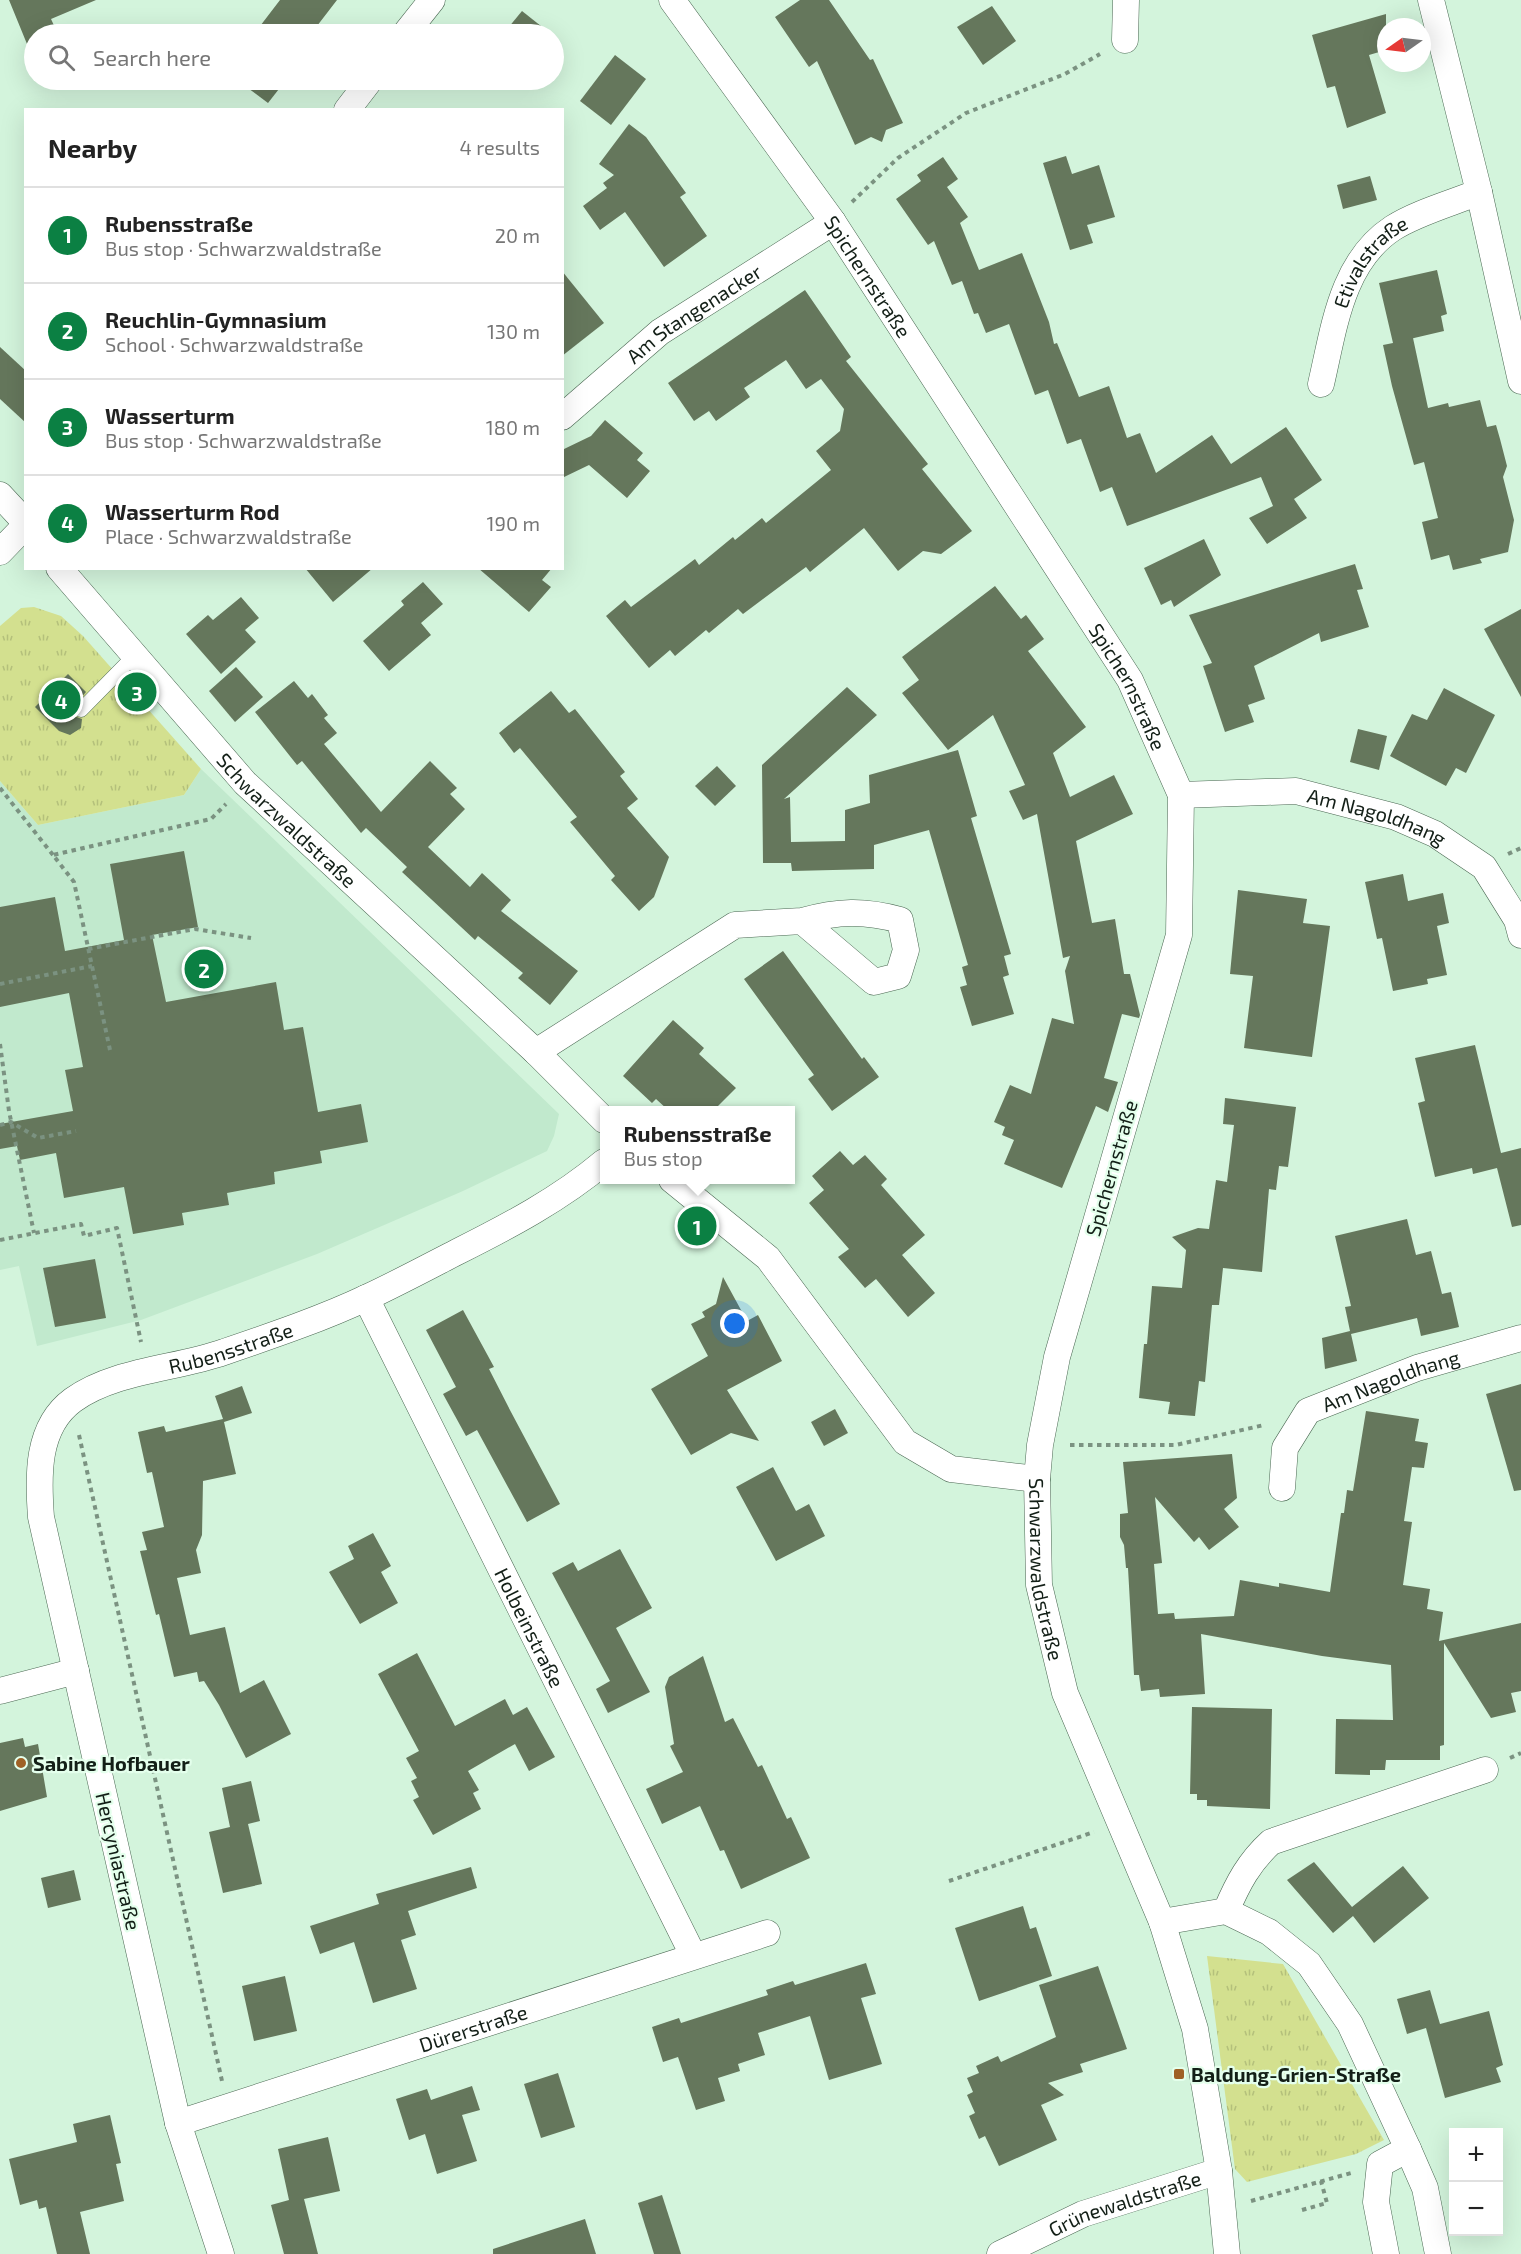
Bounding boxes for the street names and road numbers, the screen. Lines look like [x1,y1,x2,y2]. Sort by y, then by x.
street label: Etivalstraße [1328,210,1411,311]
street label: Spichernstraße [820,211,917,342]
street label: Am Stangenacker [621,259,766,368]
street label: Spichernstraße [1084,619,1171,754]
street label: Schwarzwaldstraße [212,748,362,892]
street label: Am Nagoldhang [1305,783,1451,850]
street label: Spichernstraße [1080,1097,1142,1239]
street label: Rubensstraße [166,1317,296,1378]
street label: Am Nagoldhang [1318,1344,1462,1416]
street label: Schwarzwaldstraße [1025,1478,1069,1663]
street label: Holbeinstraße [490,1564,570,1691]
street label: Hercyniastraße [91,1790,147,1932]
street label: Dürerstraße [416,1999,530,2056]
street label: Grünewaldstraße [1044,2165,1204,2241]

